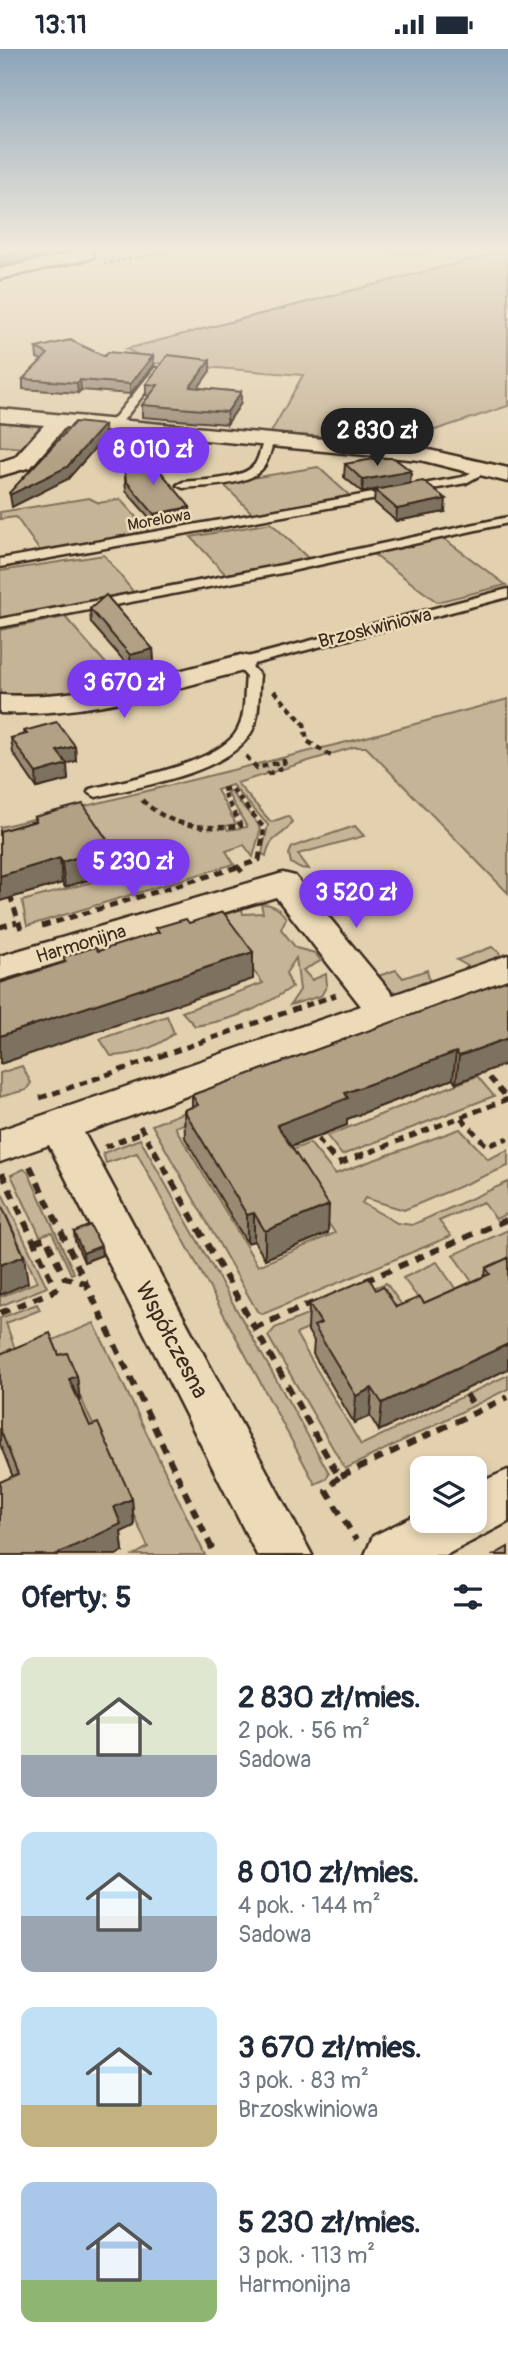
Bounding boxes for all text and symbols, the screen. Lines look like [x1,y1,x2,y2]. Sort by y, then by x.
text: 13:11 [35,9,87,41]
pin: 2 830 zł [305,409,449,468]
text: 2 830 zł [337,416,417,445]
pin: 8 010 zł [81,427,225,487]
text: 8 010 zł [113,435,193,464]
street label: Morelowa [126,505,192,535]
street label: Brzoskwiniowa [316,602,434,654]
pin: 3 670 zł [52,661,196,720]
text: 3 670 zł [83,668,165,697]
pin: 5 230 zł [61,839,205,899]
text: 5 230 zł [93,847,173,876]
pin: 3 520 zł [284,871,428,930]
text: 3 520 zł [315,878,397,907]
street label: Harmonijna [33,919,129,969]
street label: Współczesna [129,1277,215,1403]
map controls [410,1456,487,1533]
button: layers [410,1456,487,1533]
icon: filters [449,1578,487,1616]
text: Oferty: 5 [21,1579,132,1616]
text: 2 830 zł/mies. [238,1679,421,1716]
icon: home [77,1685,161,1769]
text: 2 pok. · 56 m² [238,1716,370,1745]
text: Sadowa [238,1745,311,1774]
text: 8 010 zł/mies. [238,1854,419,1891]
icon: home [77,1860,161,1944]
text: 4 pok. · 144 m² [238,1891,381,1920]
text: Sadowa [238,1920,311,1949]
text: 3 670 zł/mies. [238,2029,422,2066]
icon: home [77,2035,161,2119]
text: 3 pok. · 83 m² [238,2066,369,2095]
text: Brzoskwiniowa [238,2095,378,2124]
text: 5 230 zł/mies. [238,2204,421,2241]
icon: home [77,2210,161,2294]
text: 3 pok. · 113 m² [238,2241,375,2270]
text: Harmonijna [238,2270,351,2299]

